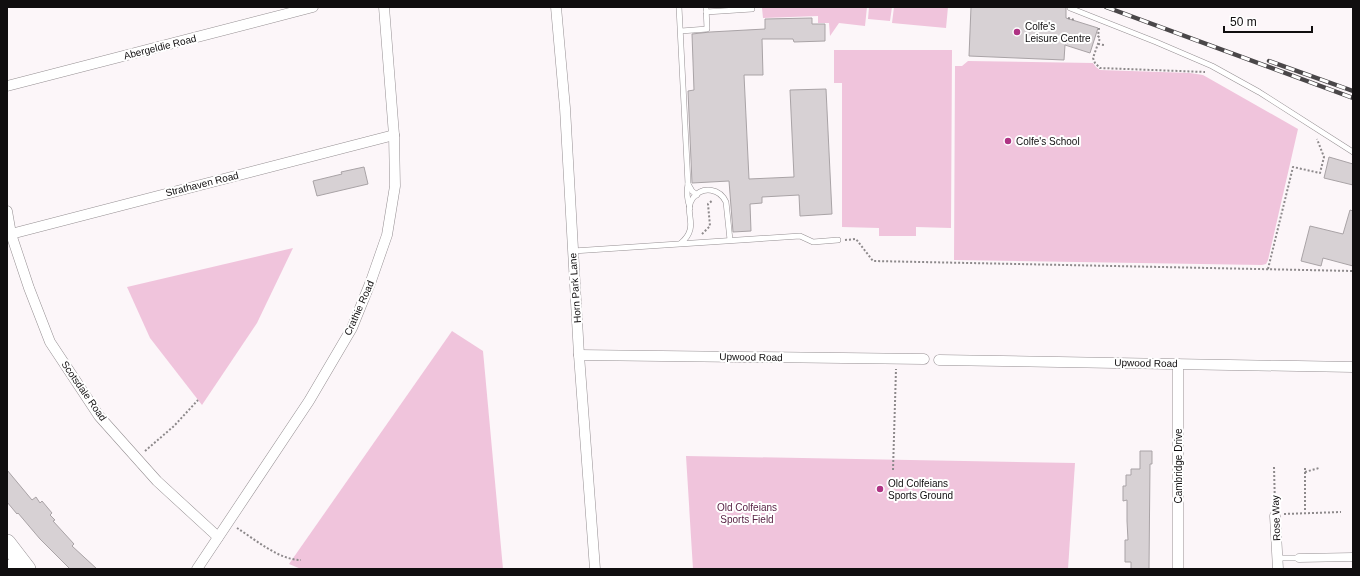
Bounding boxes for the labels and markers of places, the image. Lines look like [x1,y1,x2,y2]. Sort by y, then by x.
place label: Colfe's Leisure Centre [1025,21,1091,44]
marker: Colfe's Leisure Centre [1012,27,1022,37]
marker: Colfe's School [1003,136,1013,146]
place label: Colfe's School [1016,136,1080,147]
place label: Old Colfeians Sports Ground [888,478,953,501]
marker: Old Colfeians Sports Ground [875,484,885,494]

